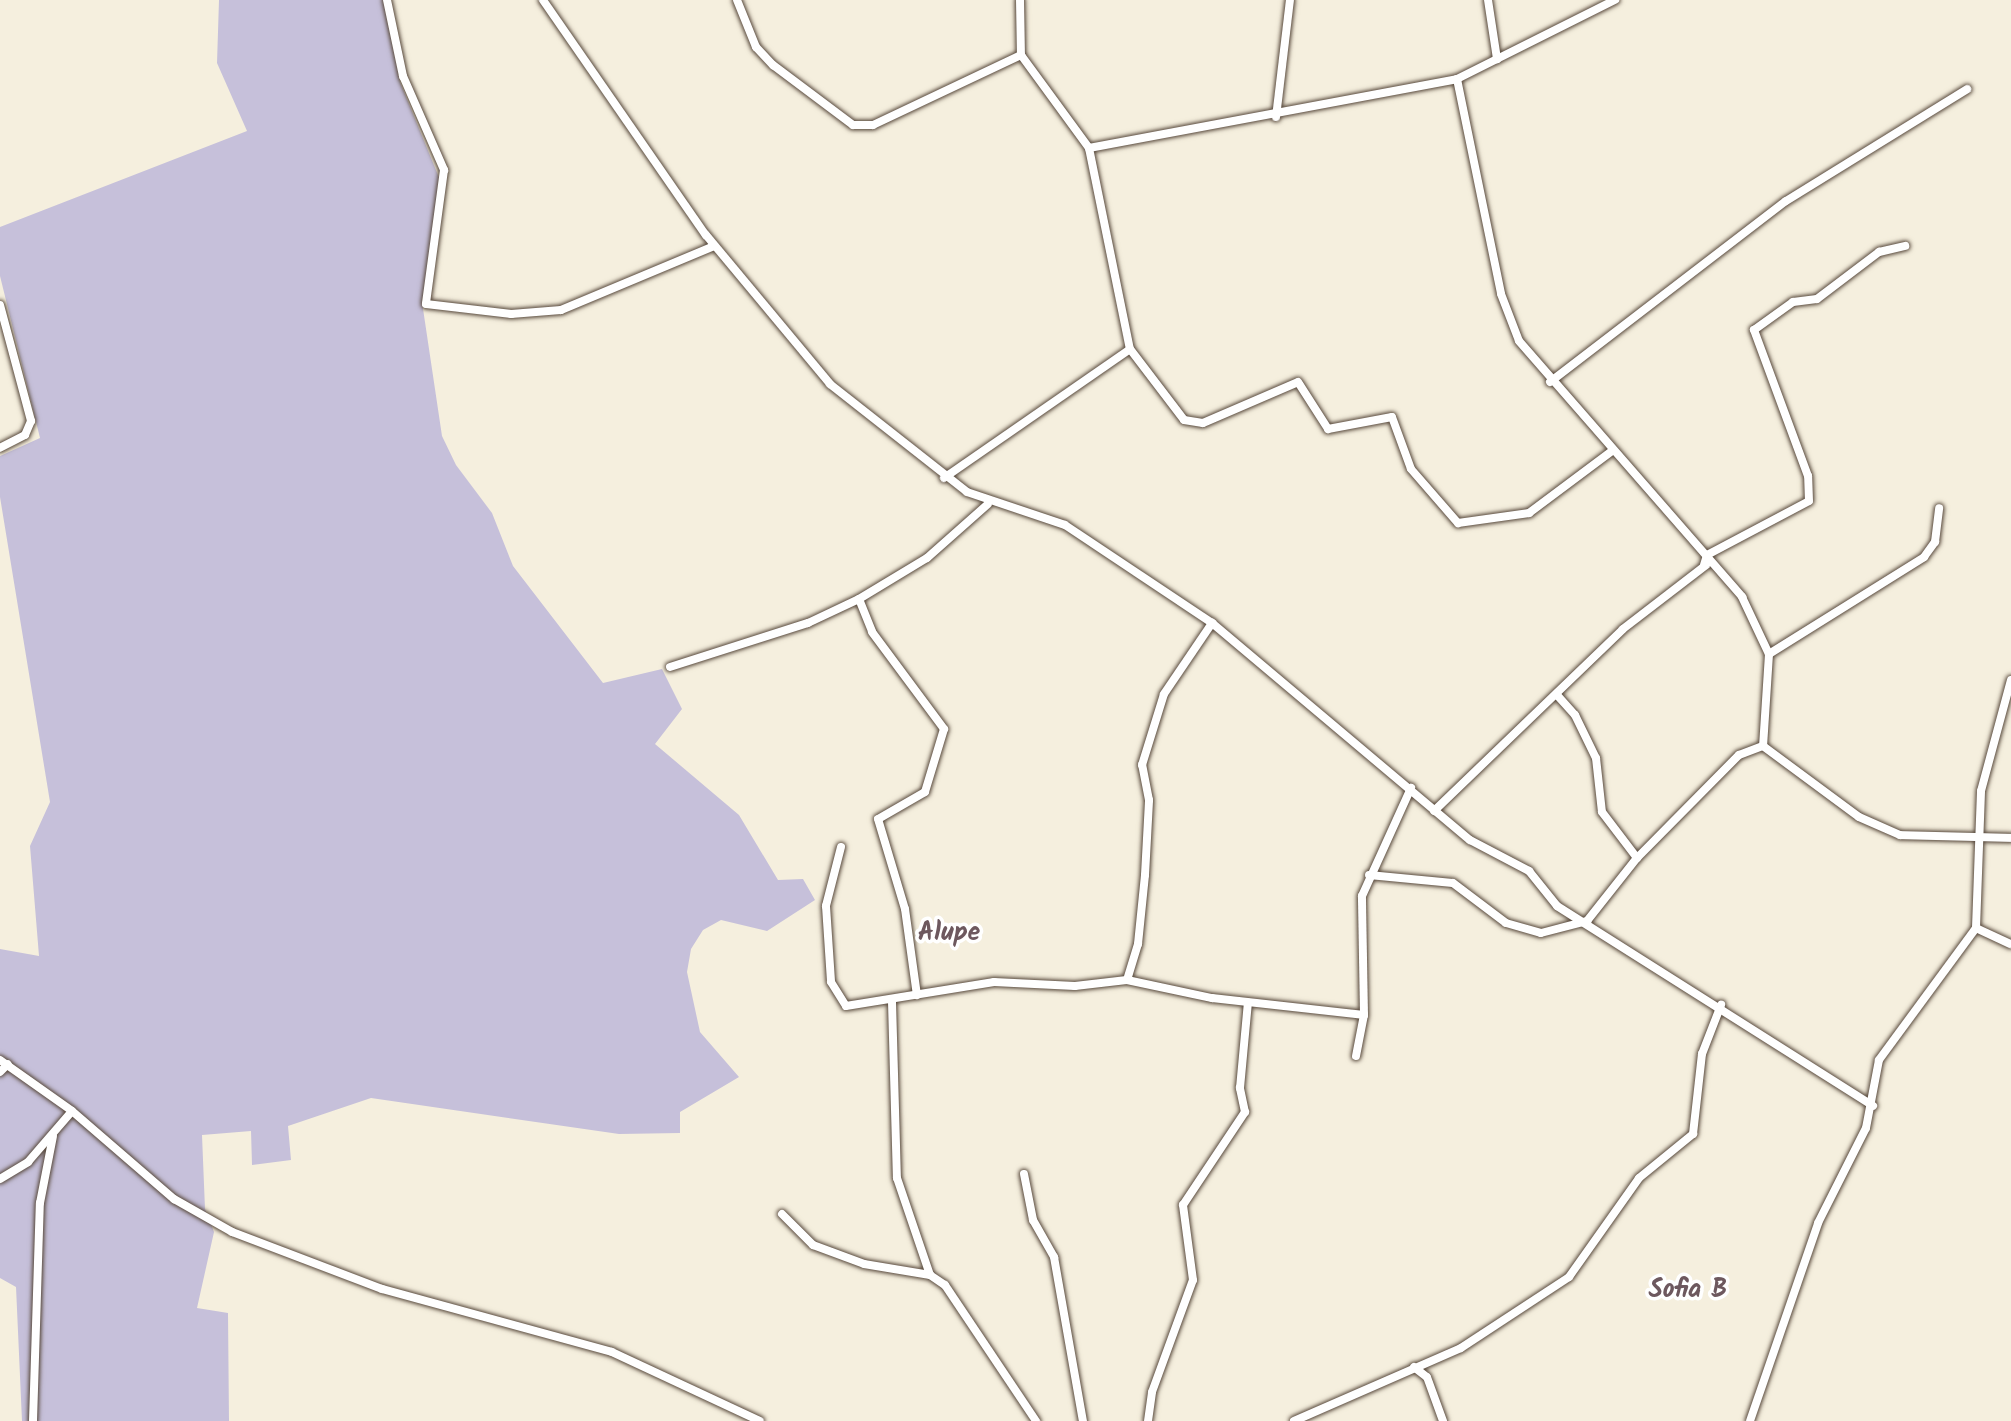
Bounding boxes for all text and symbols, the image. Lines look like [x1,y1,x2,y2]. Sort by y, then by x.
district label: Alupe [918,918,980,950]
district label: Sofia B [1648,1275,1728,1307]

